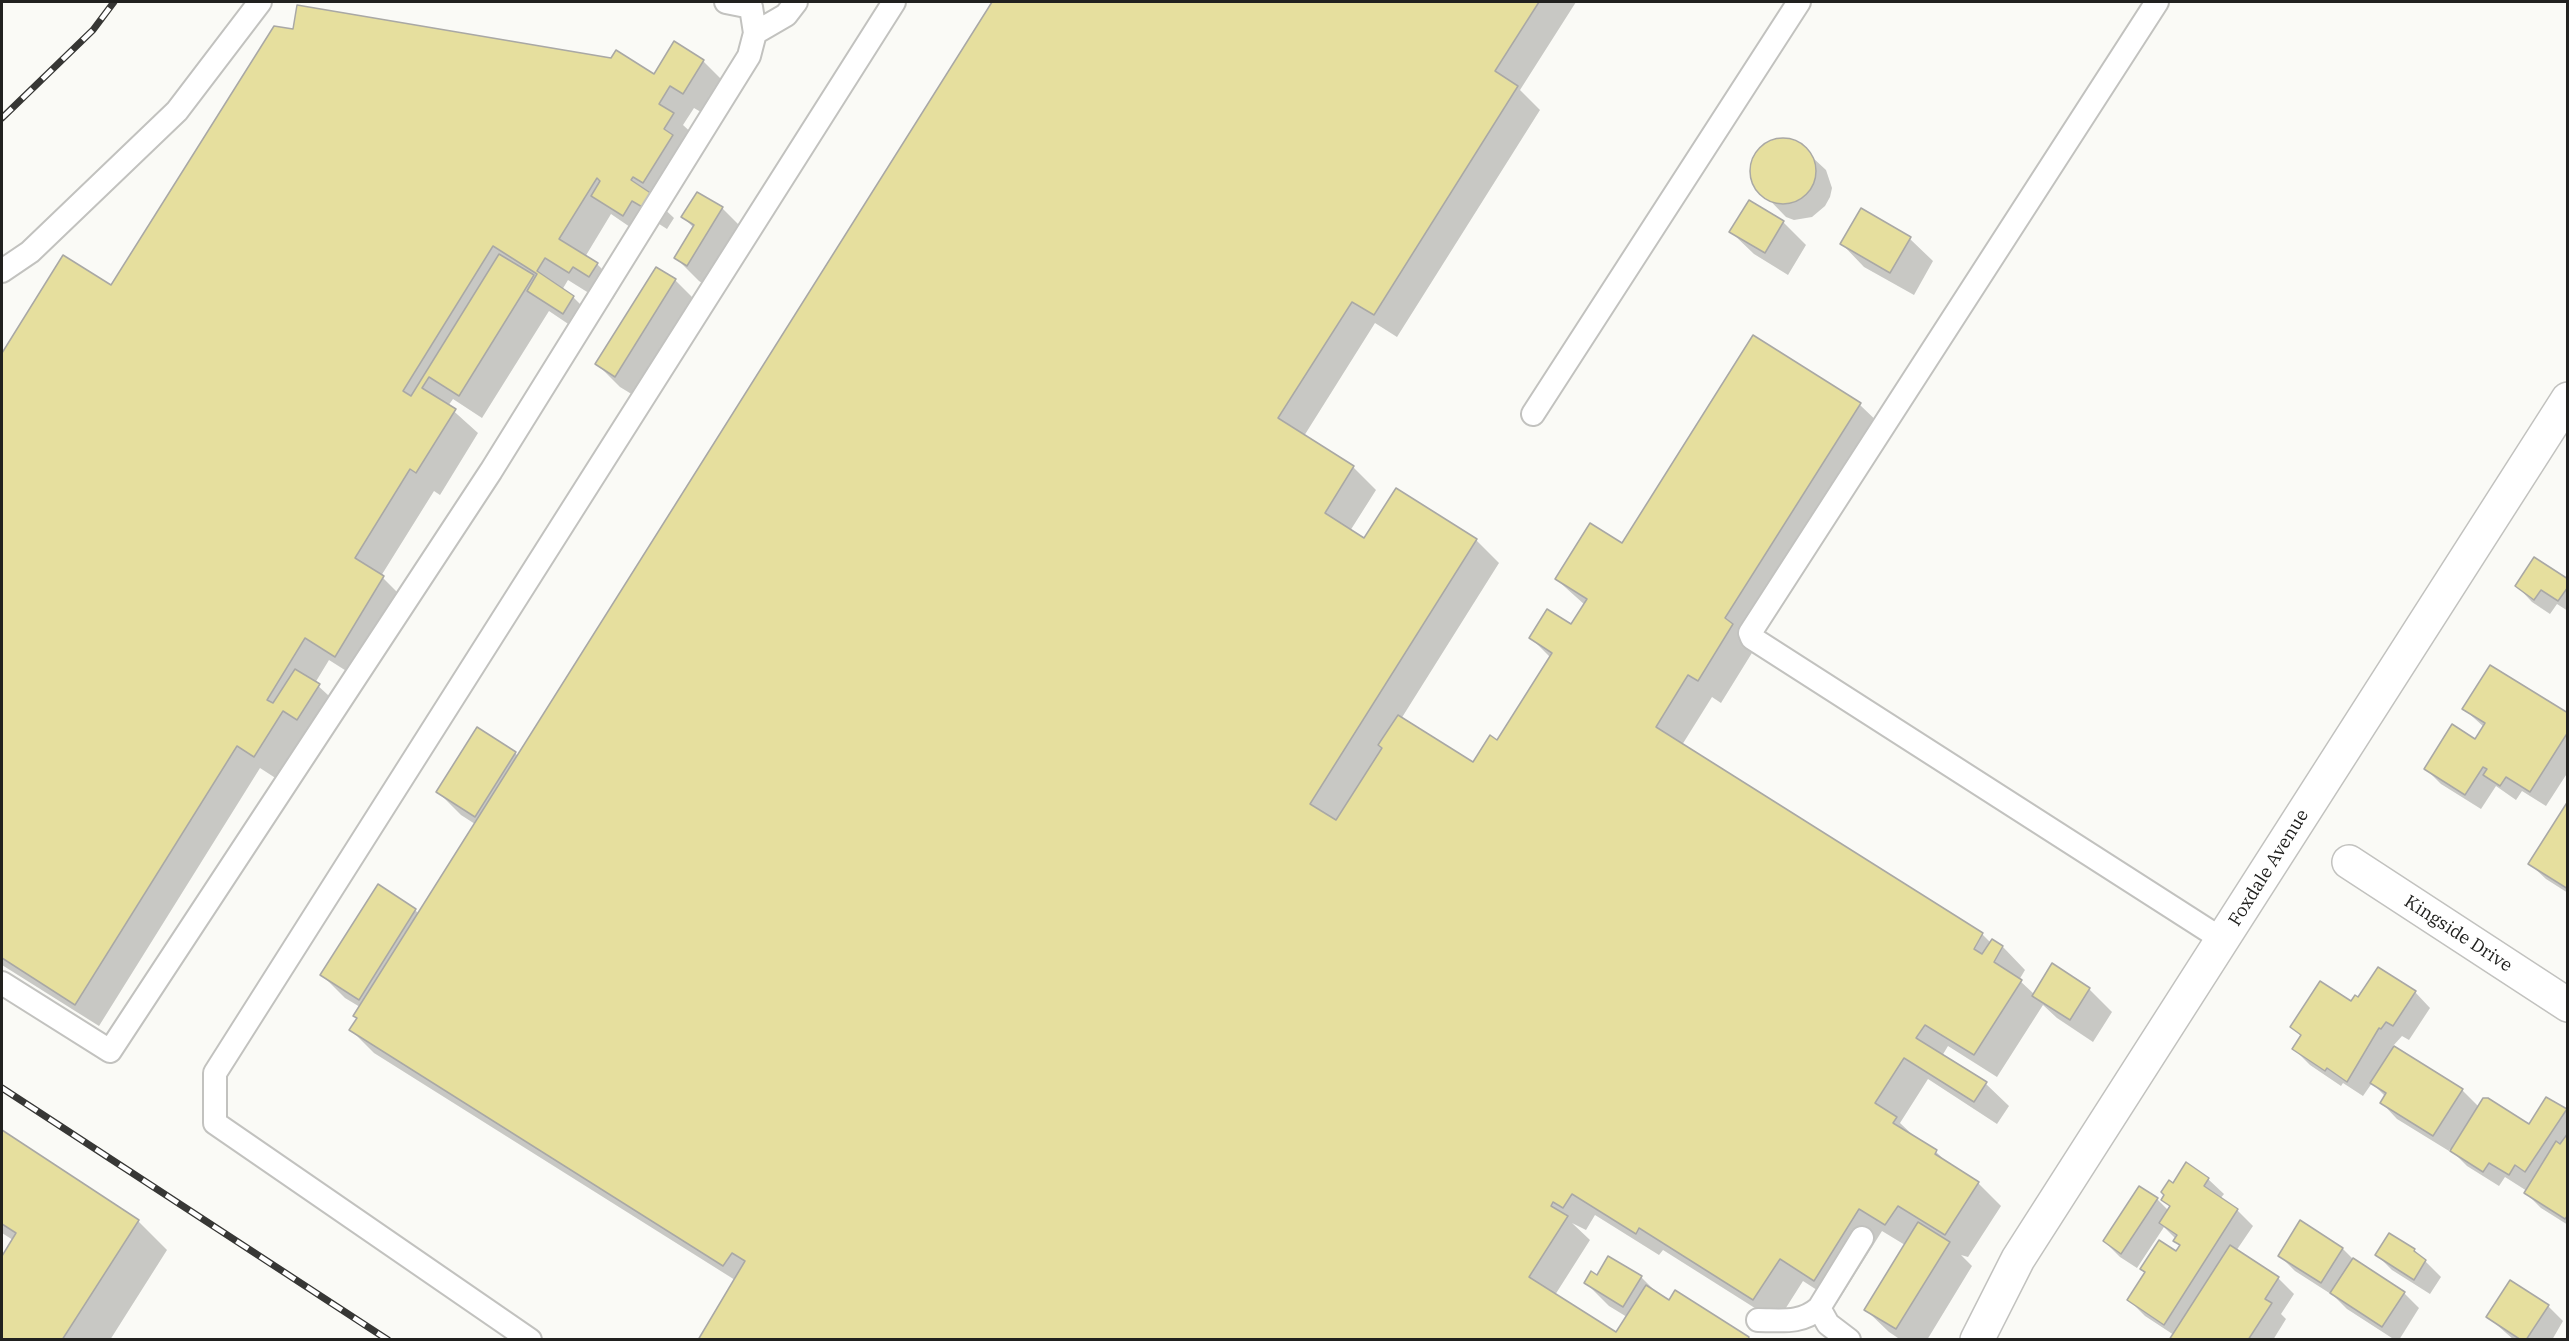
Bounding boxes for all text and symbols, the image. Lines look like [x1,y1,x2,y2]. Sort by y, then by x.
street label: Foxdale Avenue [2224,806,2314,930]
street label: Kingside Drive [2400,891,2516,977]

